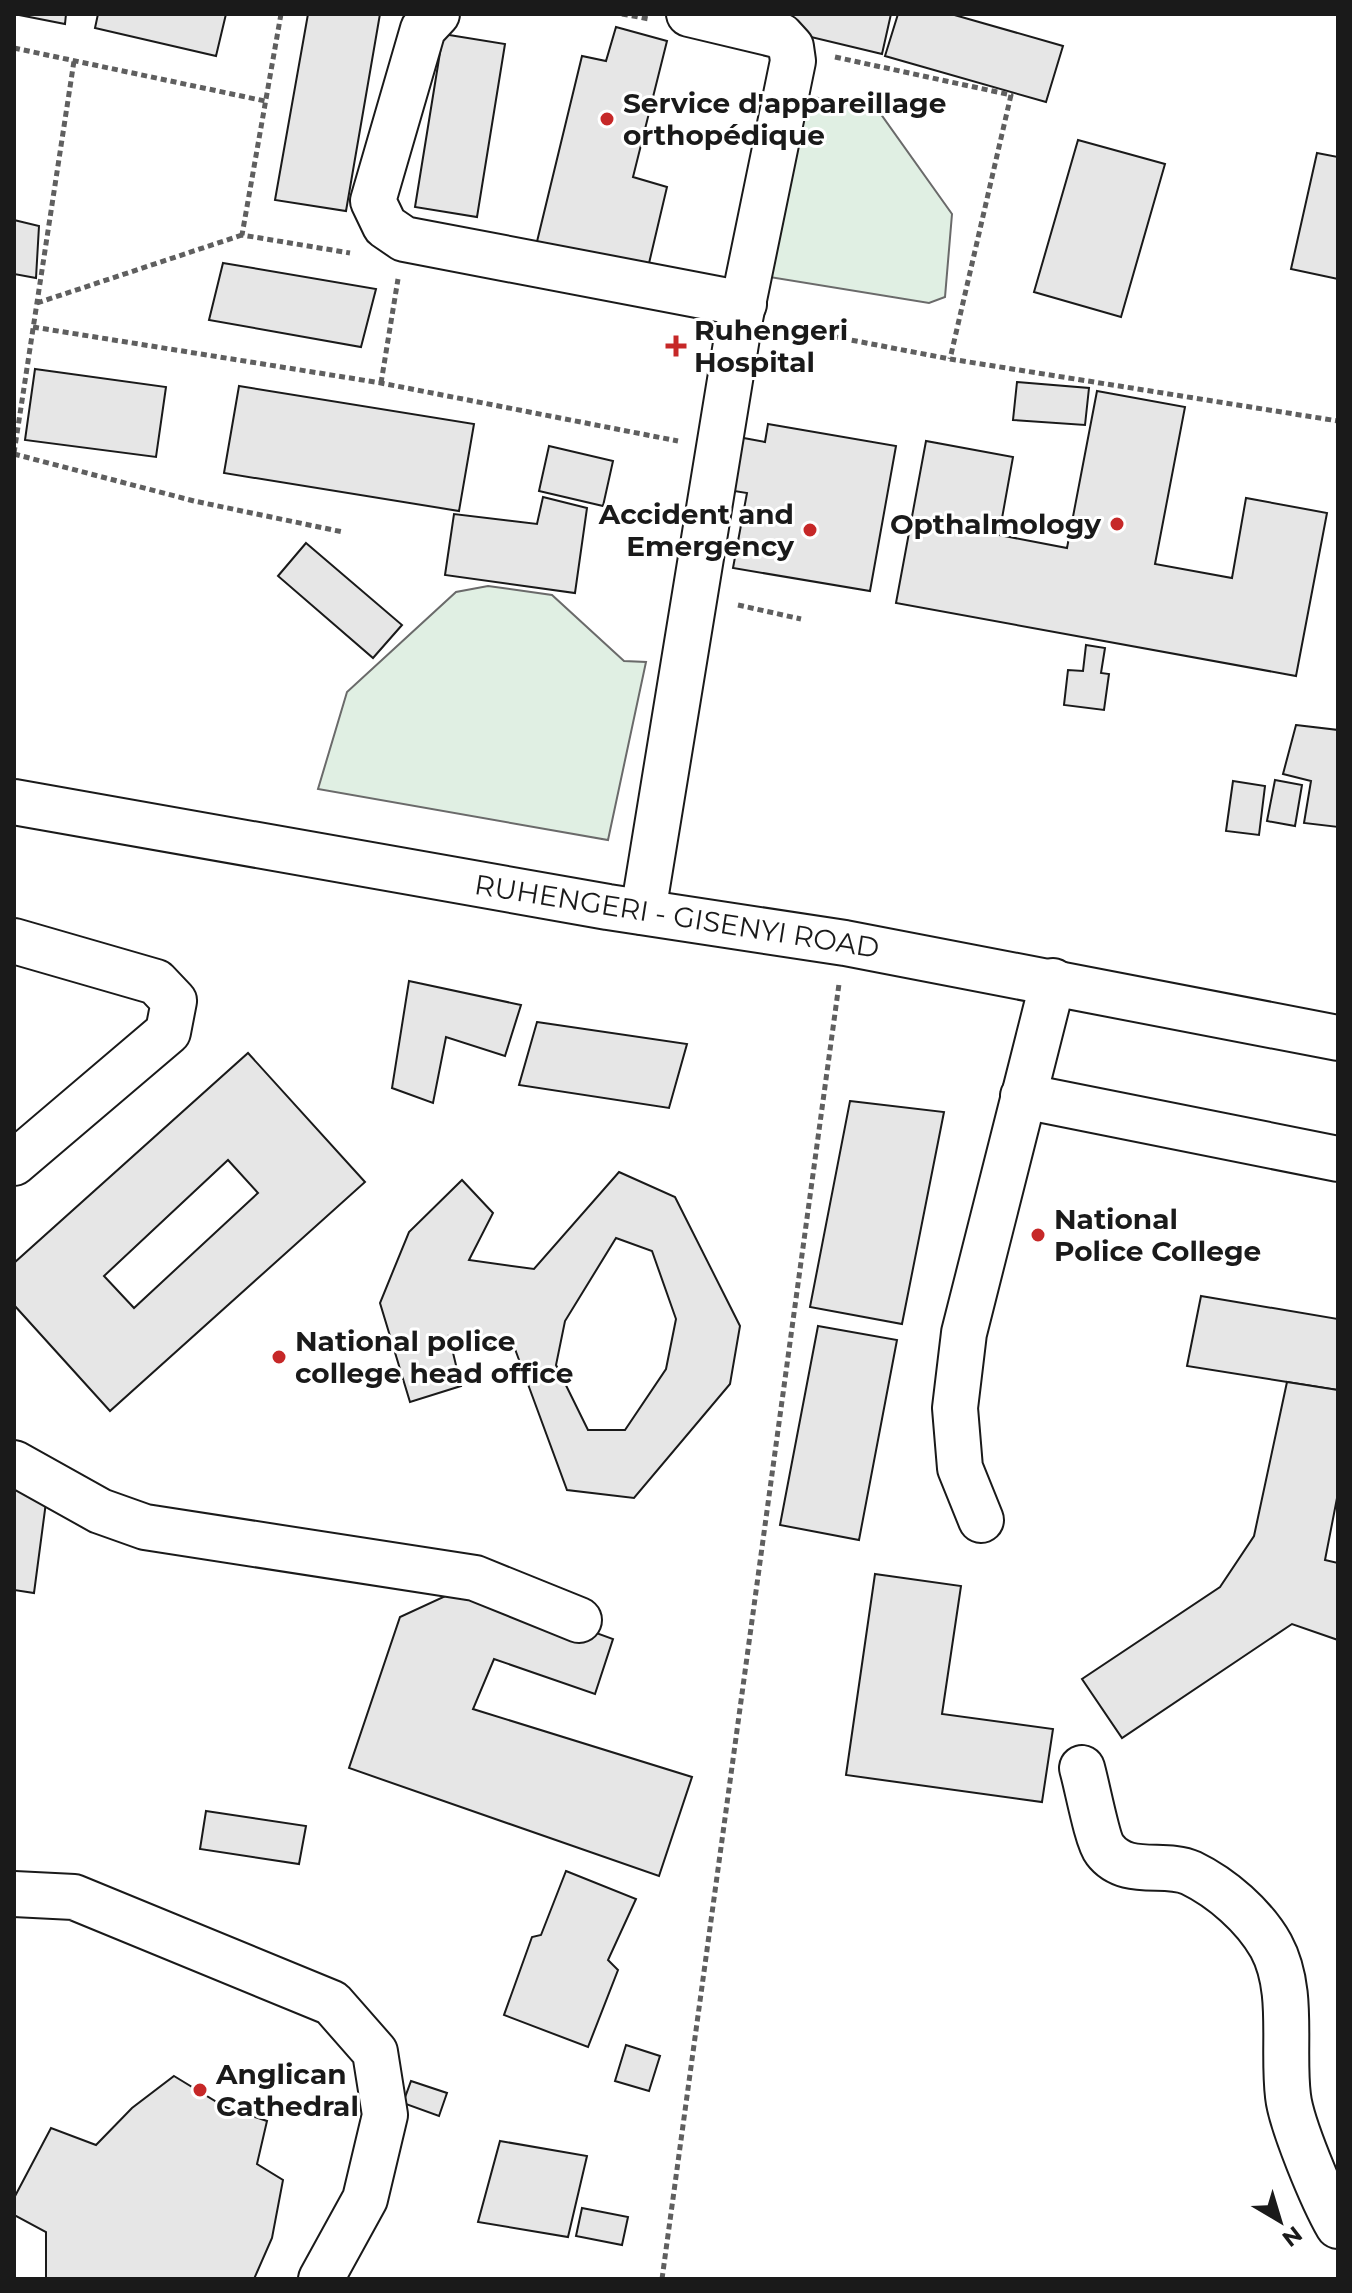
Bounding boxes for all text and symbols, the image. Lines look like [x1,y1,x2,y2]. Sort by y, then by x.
place label: Service d'appareillage orthopédique [623,86,946,152]
marker: Service d'appareillage orthopédique [598,110,616,128]
place label: Ruhengeri Hospital [694,313,848,379]
marker: Ruhengeri Hospital [665,335,687,357]
place label: Accident and Emergency [598,497,794,563]
place label: Opthalmology [890,507,1101,541]
marker: Opthalmology [1108,515,1126,533]
marker: Accident and Emergency [801,521,819,539]
street label: RUHENGERI - GISENYI ROAD [472,867,882,965]
place label: National Police College [1054,1202,1261,1268]
marker: National Police College [1029,1226,1047,1244]
place label: National police college head office [295,1324,573,1390]
marker: National police college head office [270,1348,288,1366]
place label: Anglican Cathedral [215,2057,359,2123]
marker: Anglican Cathedral [191,2081,209,2099]
north arrow [1240,2181,1320,2261]
text: N [1277,2220,1307,2252]

